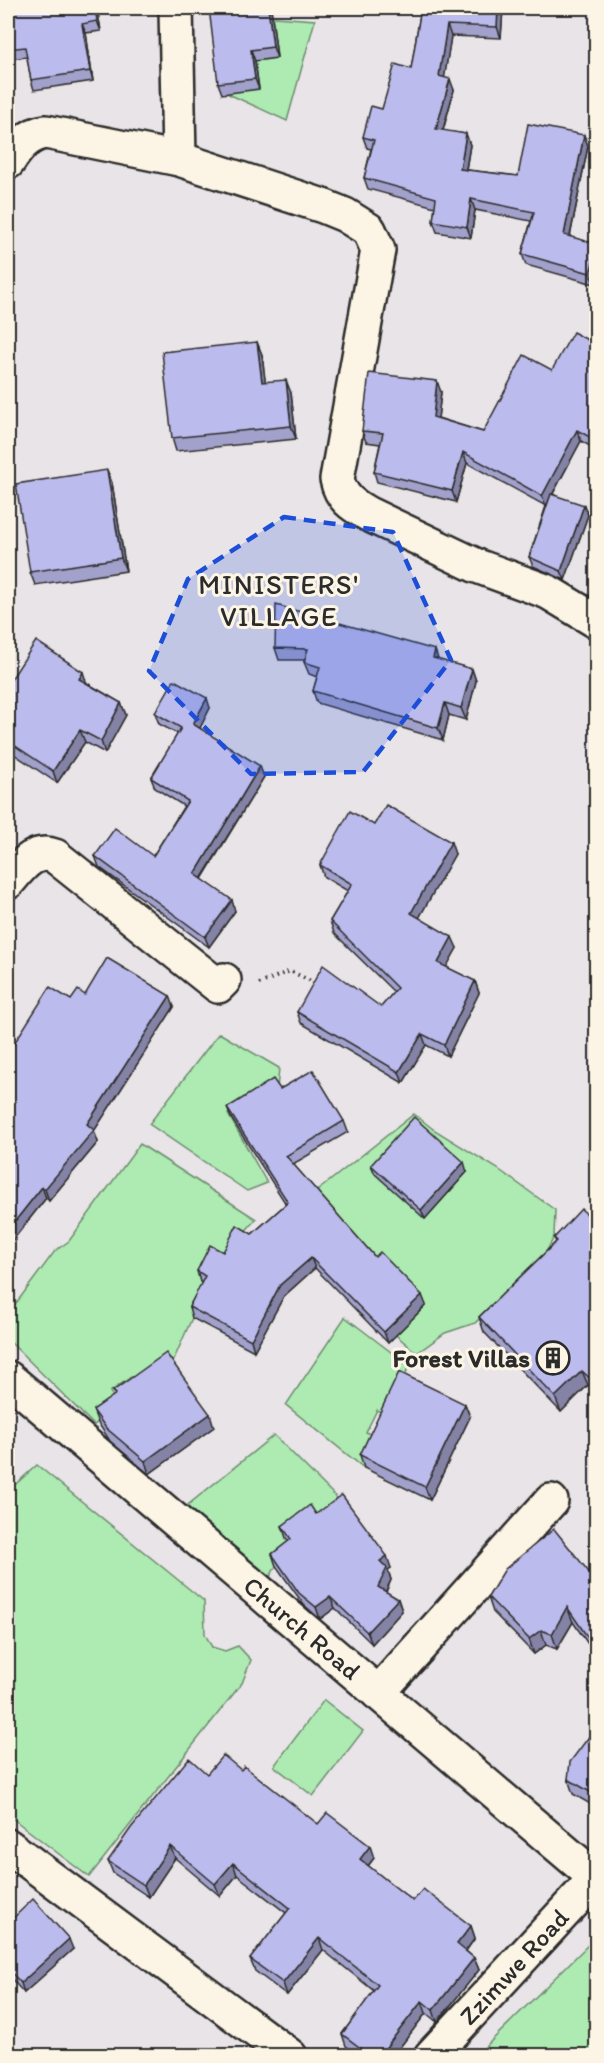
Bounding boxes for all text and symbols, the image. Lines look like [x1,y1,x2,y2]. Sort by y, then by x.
district label: MINISTERS' VILLAGE [198,567,360,633]
building icon: Forest Villas [535,1340,571,1376]
place label: Forest Villas [392,1342,530,1374]
street label: Church Road [237,1569,367,1687]
street label: Zzimwe Road [452,1901,576,2031]

